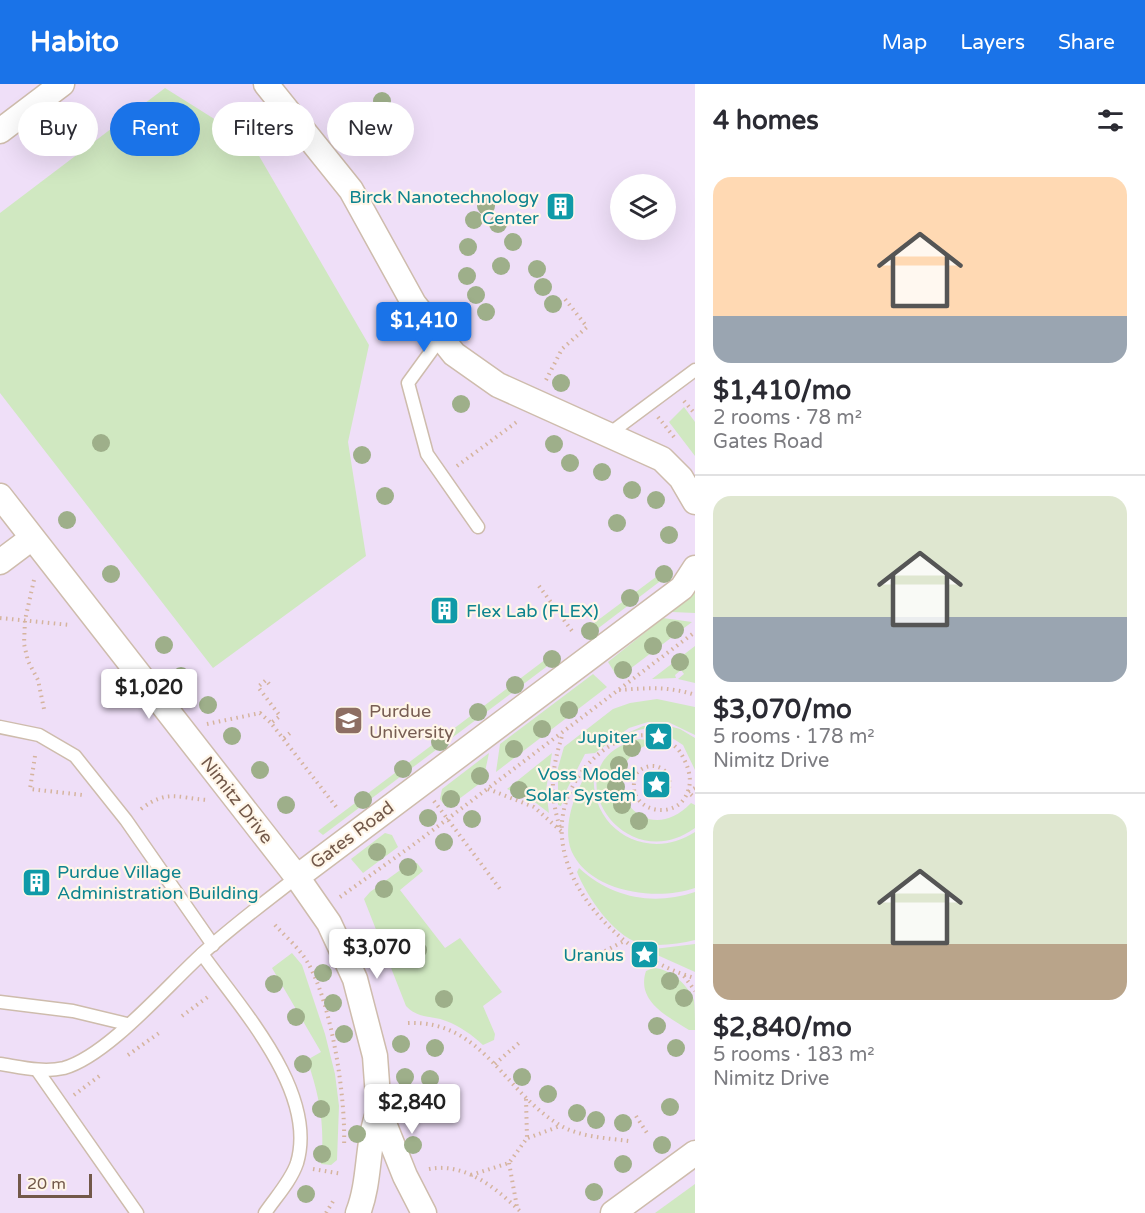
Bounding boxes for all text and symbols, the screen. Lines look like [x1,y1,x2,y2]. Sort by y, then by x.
text: Habito [30,25,119,59]
text: Map [882,30,927,55]
text: Layers [960,30,1025,55]
text: Share [1058,30,1115,55]
chip: Buy [18,102,98,156]
chip: Rent [110,102,200,156]
chip: Filters [212,102,315,156]
chip: New [327,102,414,156]
icon: filters [1094,104,1127,137]
text: 4 homes [713,105,819,136]
map controls [610,174,676,240]
button: layers [610,174,676,240]
place label: Birck Nanotechnology Center [349,186,539,229]
building icon: Birck Nanotechnology Center [544,191,576,223]
icon: home [866,216,974,324]
pin: $1,410 [375,302,473,353]
text: $1,410 [390,309,458,333]
text: $1,410/mo [713,375,851,406]
text: 2 rooms · 78 m² [713,406,862,430]
text: Gates Road [713,430,823,454]
icon: home [866,535,974,643]
building icon: Flex Lab (FLEX) [429,595,461,627]
place label: Flex Lab (FLEX) [466,600,599,622]
pin: $1,020 [100,669,198,720]
text: $1,020 [115,676,183,700]
text: $3,070/mo [713,694,852,725]
place label: Purdue University [369,700,454,743]
school or university icon: Purdue University [332,705,364,737]
place icon: Jupiter [642,721,674,753]
text: 5 rooms · 178 m² [713,725,875,749]
place label: Jupiter [578,726,637,748]
text: Nimitz Drive [713,749,829,773]
street label: Nimitz Drive [196,752,278,848]
place label: Voss Model Solar System [526,763,636,806]
place icon: Voss Model Solar System [641,768,673,800]
street label: Gates Road [306,796,398,874]
icon: home [866,853,974,961]
place label: Purdue Village Administration Building [57,861,259,904]
building icon: Purdue Village Administration Building [20,866,52,898]
pin: $3,070 [328,929,426,980]
text: $3,070 [343,936,411,960]
place icon: Uranus [629,939,661,971]
place label: Uranus [563,944,624,966]
text: $2,840/mo [713,1012,852,1043]
text: 5 rooms · 183 m² [713,1043,875,1067]
text: Nimitz Drive [713,1067,829,1091]
pin: $2,840 [363,1084,461,1135]
text: $2,840 [378,1091,446,1115]
scale bar [18,1171,92,1198]
text: 20 m [27,1174,66,1194]

